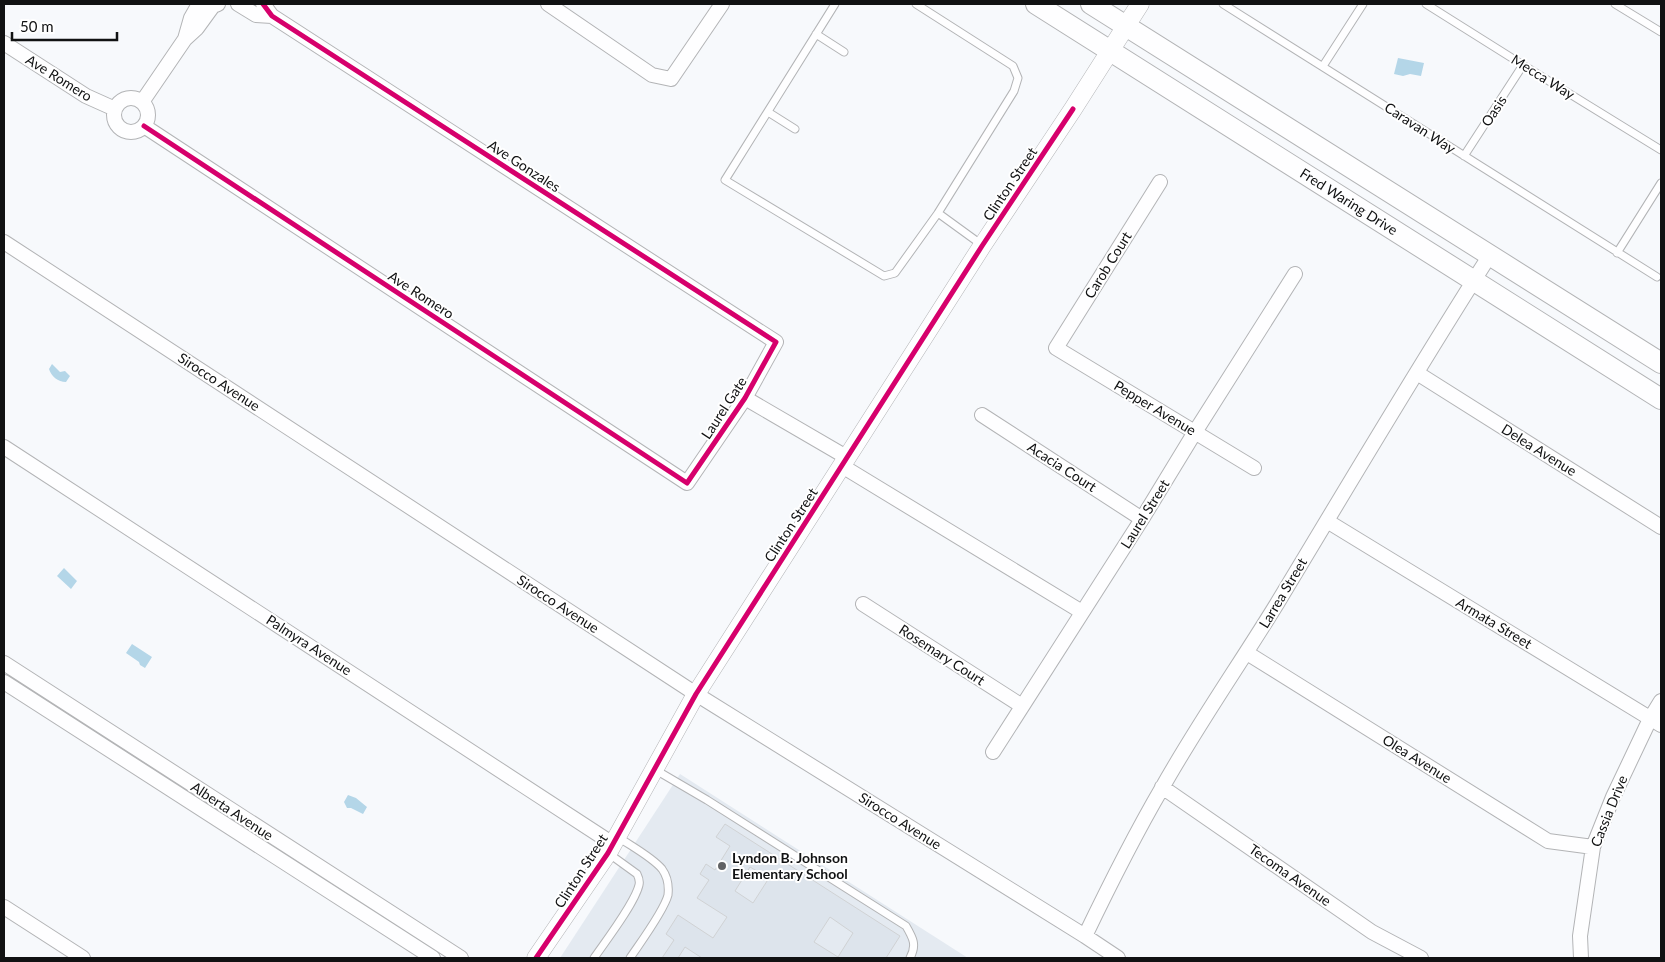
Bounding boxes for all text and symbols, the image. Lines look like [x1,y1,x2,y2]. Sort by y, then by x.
scale bar [12,10,118,42]
text: 50 m [20,17,54,35]
street label: Mecca Way [1508,50,1579,103]
street label: Ave Romero [23,51,96,105]
street label: Oasis [1477,92,1510,129]
street label: Caravan Way [1382,98,1460,157]
street label: Ave Gonzales [485,136,564,195]
street label: Clinton Street [979,144,1040,224]
street label: Fred Waring Drive [1297,164,1401,238]
street label: Carob Court [1080,228,1135,301]
street label: Ave Romero [385,267,457,322]
street label: Sirocco Avenue [175,349,263,414]
street label: Laurel Gate [697,374,750,442]
street label: Pepper Avenue [1111,376,1199,439]
street label: Delea Avenue [1499,420,1580,479]
street label: Acacia Court [1025,438,1100,495]
street label: Laurel Street [1117,476,1172,551]
street label: Clinton Street [760,484,821,565]
street label: Larrea Street [1255,555,1310,631]
street label: Sirocco Avenue [514,571,602,636]
street label: Armata Street [1453,593,1535,652]
street label: Palmyra Avenue [263,611,355,679]
street label: Rosemary Court [896,621,988,689]
street label: Olea Avenue [1380,731,1455,787]
street label: Cassia Drive [1586,773,1631,849]
street label: Alberta Avenue [188,778,277,843]
street label: Sirocco Avenue [856,788,945,853]
street label: Clinton Street [550,830,611,911]
street label: Tecoma Avenue [1246,840,1335,909]
place label: Lyndon B. Johnson Elementary School [732,849,848,882]
marker: Lyndon B. Johnson Elementary School [716,860,728,872]

